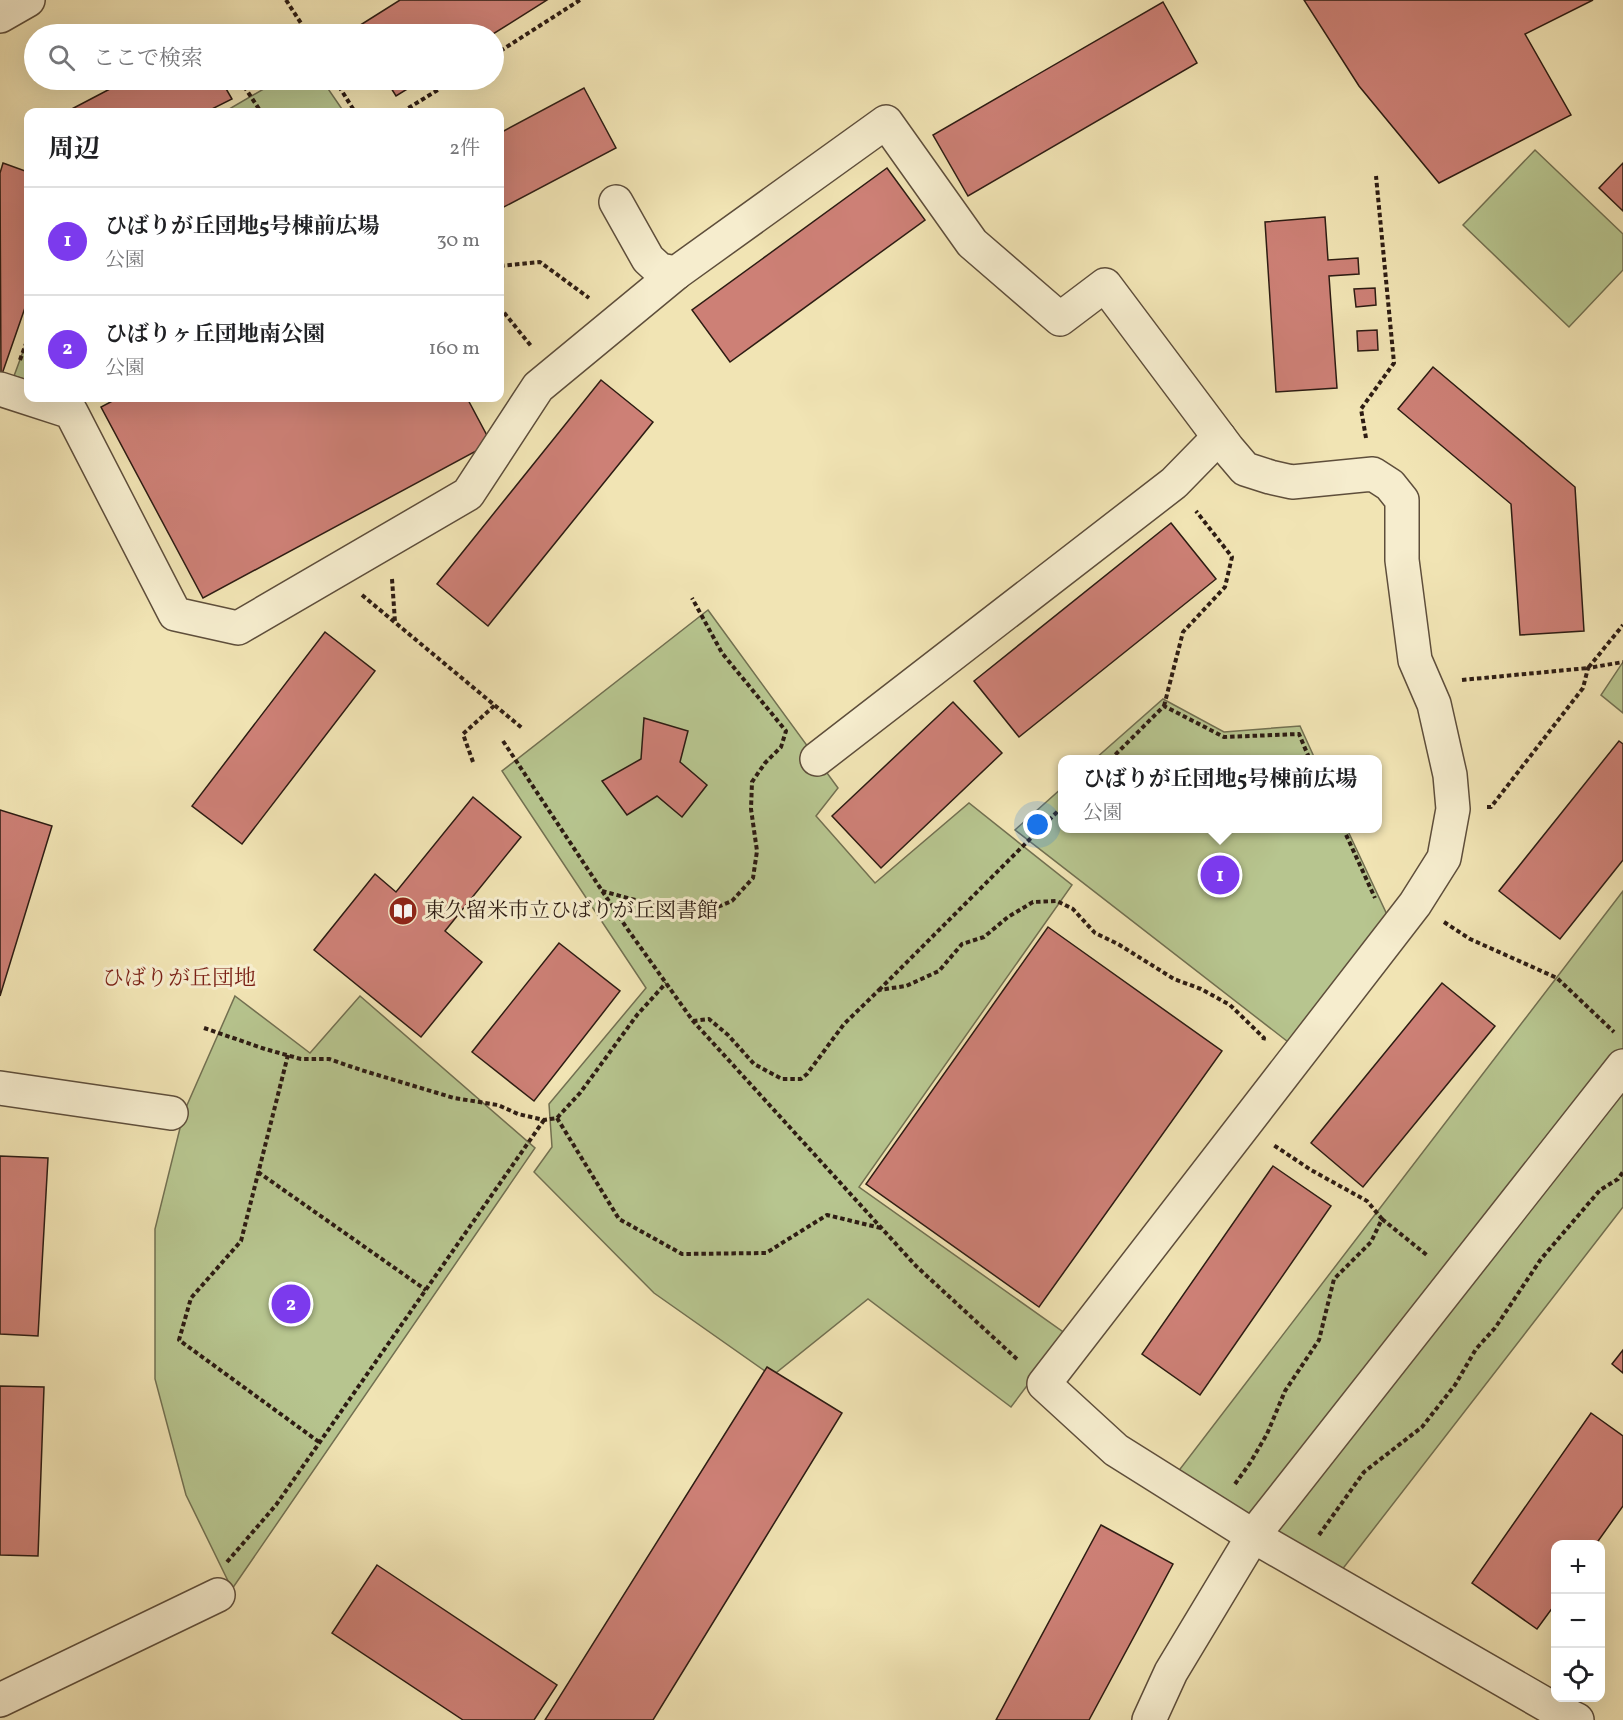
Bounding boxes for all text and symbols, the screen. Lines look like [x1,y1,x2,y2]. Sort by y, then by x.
search box [24,24,504,90]
icon: search [45,41,78,74]
text: ここで検索 [93,44,203,75]
text: 周辺 [48,132,100,168]
text: 2件 [449,135,480,163]
text: ひばりが丘団地5号棟前広場 [105,212,380,243]
text: 1 [63,227,72,255]
text: 30 m [436,227,480,255]
text: 公園 [105,247,145,275]
text: ひばりヶ丘団地南公園 [105,320,325,351]
text: 2 [62,335,73,363]
text: 160 m [428,335,480,363]
text: 公園 [105,355,145,383]
popup [1058,755,1382,833]
text: ひばりが丘団地5号棟前広場 [1083,765,1357,796]
text: 公園 [1083,800,1123,828]
your location [1023,810,1052,839]
pin: 1 [1200,852,1240,898]
library icon: 東久留米市立ひばりが丘図書館 [387,895,419,927]
place label: 東久留米市立ひばりが丘図書館 [424,897,718,926]
district label: ひばりが丘団地 [102,964,256,995]
pin: 2 [272,1282,310,1326]
map controls [1551,1540,1605,1702]
button: + [1551,1540,1605,1594]
button: − [1551,1594,1605,1648]
button: locate [1551,1648,1605,1702]

